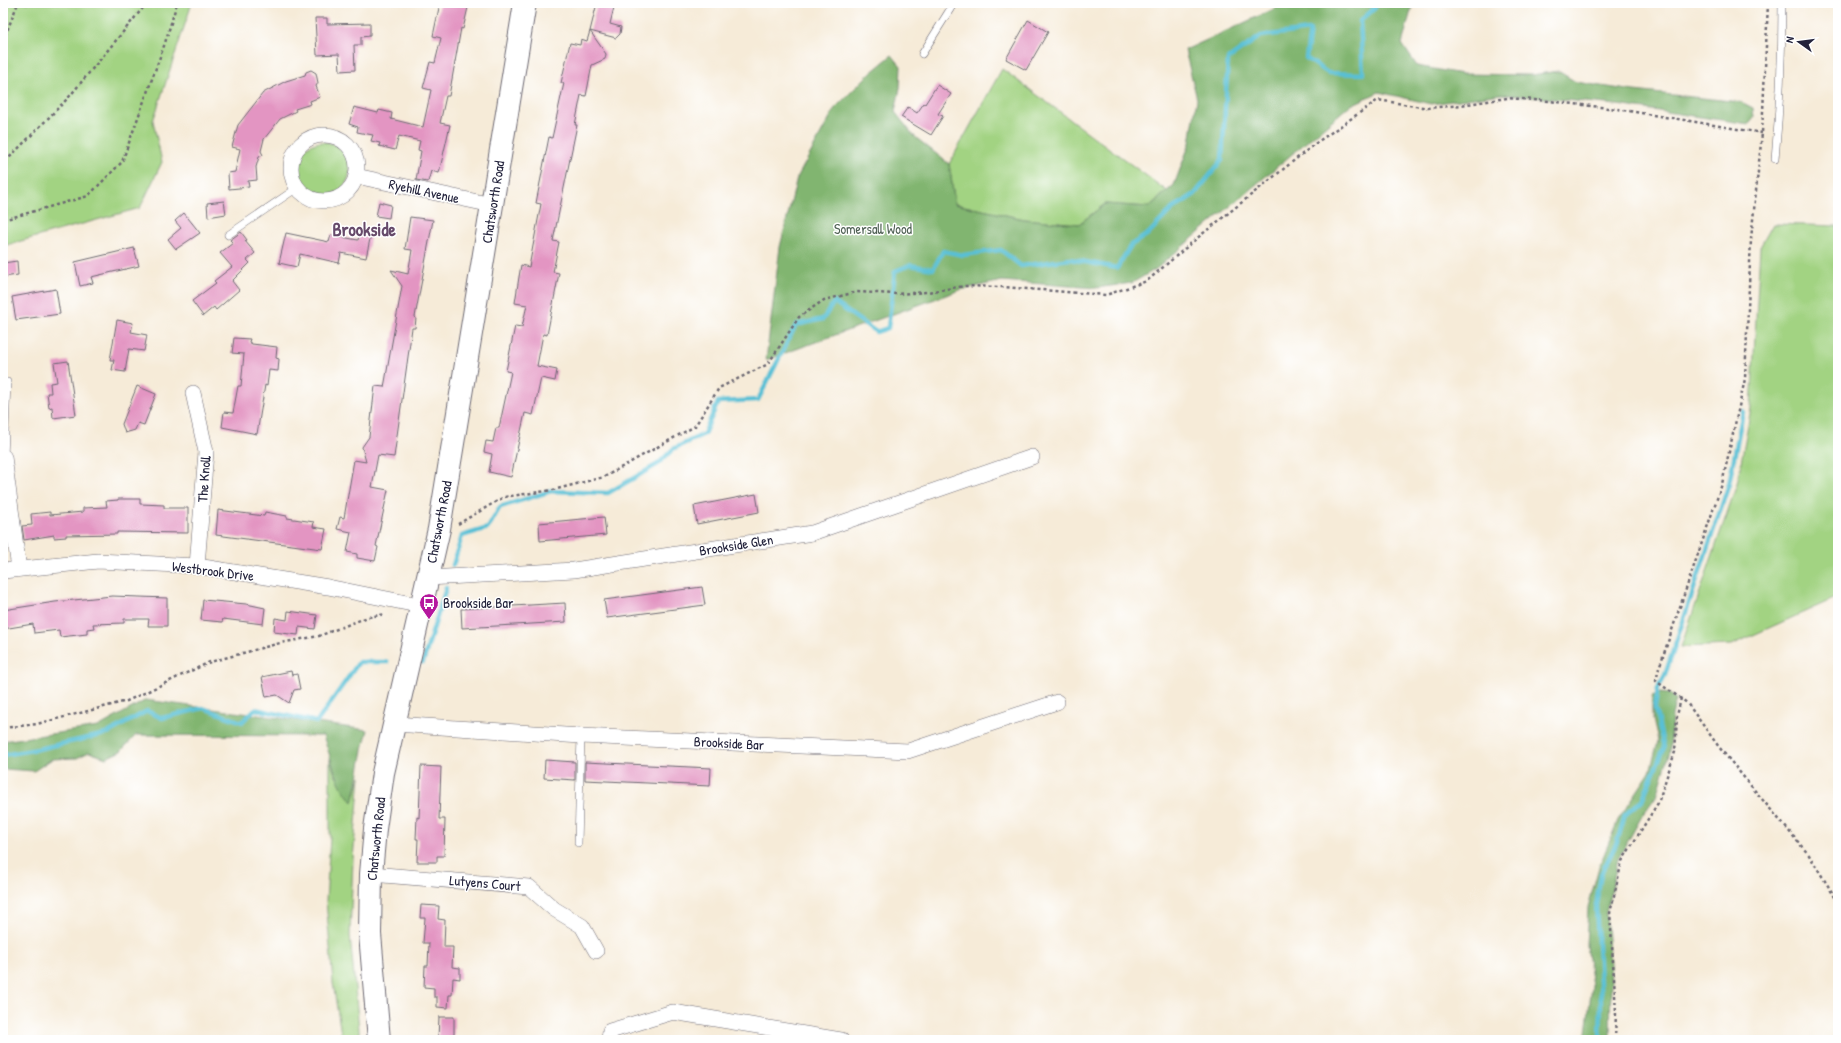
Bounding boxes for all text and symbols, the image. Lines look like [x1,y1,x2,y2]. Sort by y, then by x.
north arrow [1779,22,1819,62]
text: N [1782,35,1797,44]
street label: Chatsworth Road [477,159,509,245]
street label: Ryehill Avenue [387,174,462,208]
district label: Brookside [332,217,396,242]
park label: Somersall Wood [834,219,913,238]
street label: The Knoll [192,454,215,503]
street label: Chatsworth Road [421,479,456,565]
street label: Brookside Glen [698,529,774,560]
street label: Westbrook Drive [171,556,255,585]
bus stop icon: Brookside Bar [418,592,440,620]
place label: Brookside Bar [443,593,514,612]
street label: Brookside Bar [693,731,765,754]
street label: Chatsworth Road [362,796,389,882]
street label: Lutyens Court [449,870,522,896]

